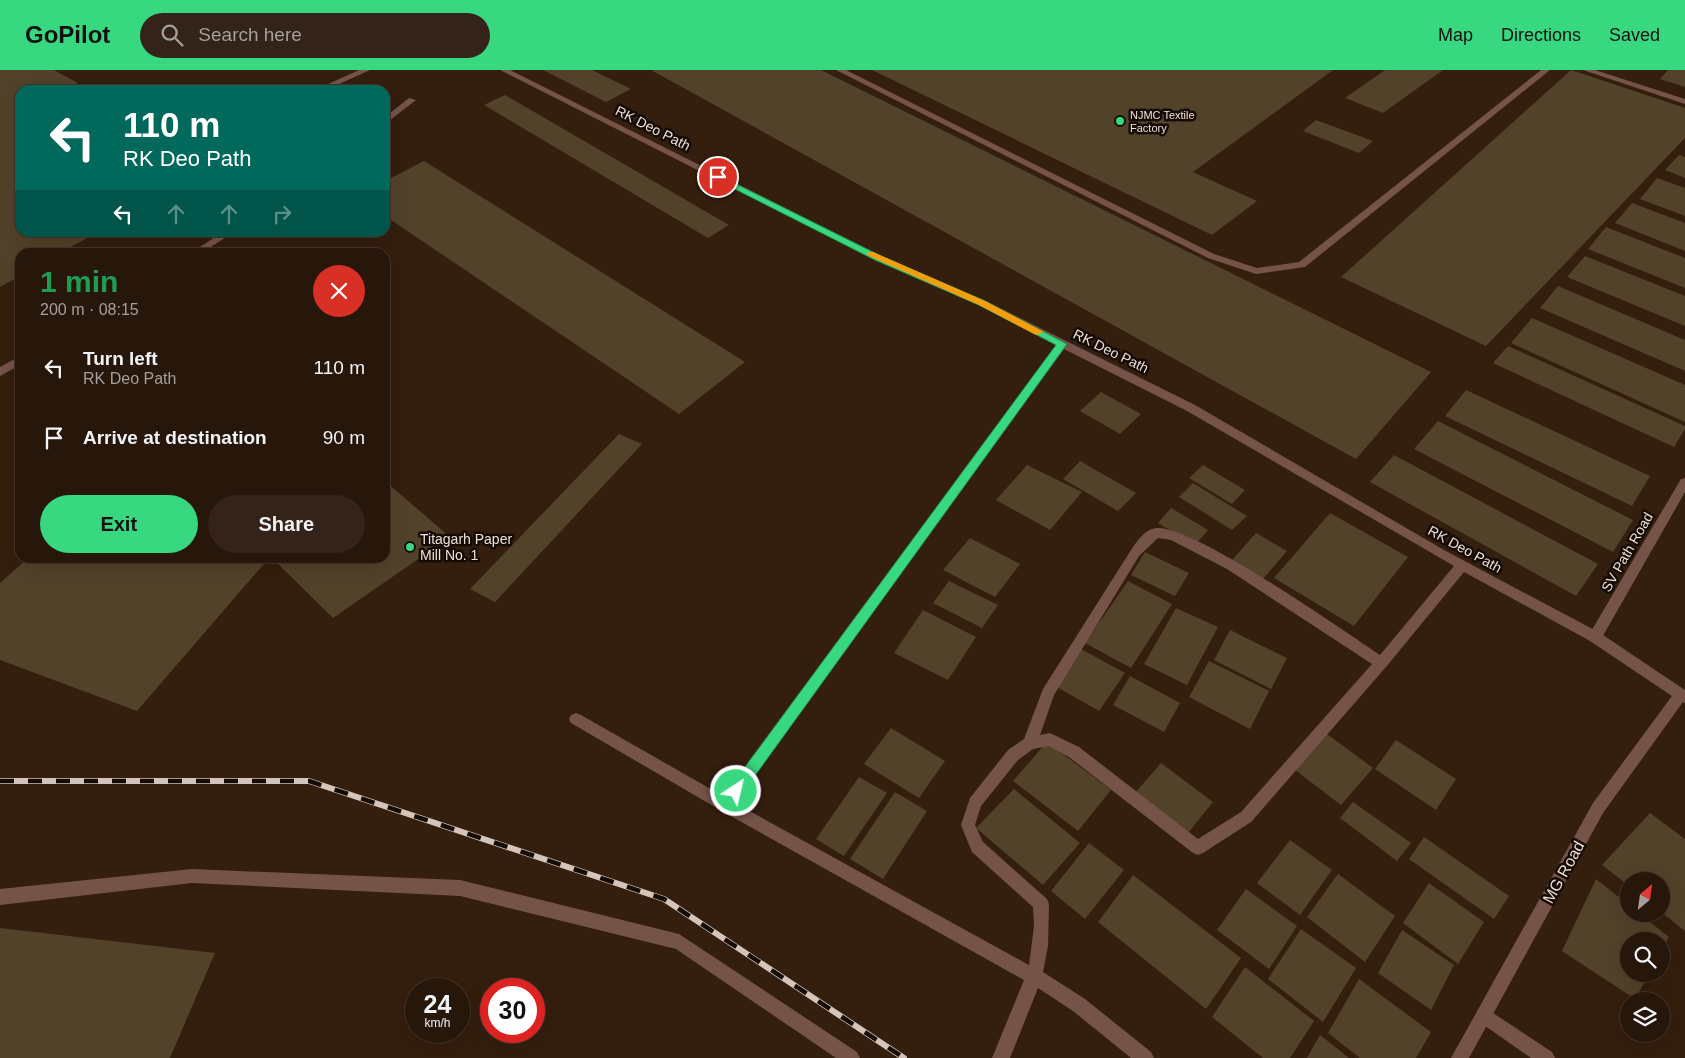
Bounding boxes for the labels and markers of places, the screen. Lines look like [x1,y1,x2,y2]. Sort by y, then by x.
place label: NJMC Textile Factory [1130,109,1195,134]
marker: NJMC Textile Factory [1114,115,1126,127]
pin [697,156,739,198]
place label: Titagarh Paper Mill No. 1 [420,531,512,563]
marker: Titagarh Paper Mill No. 1 [404,541,416,553]

